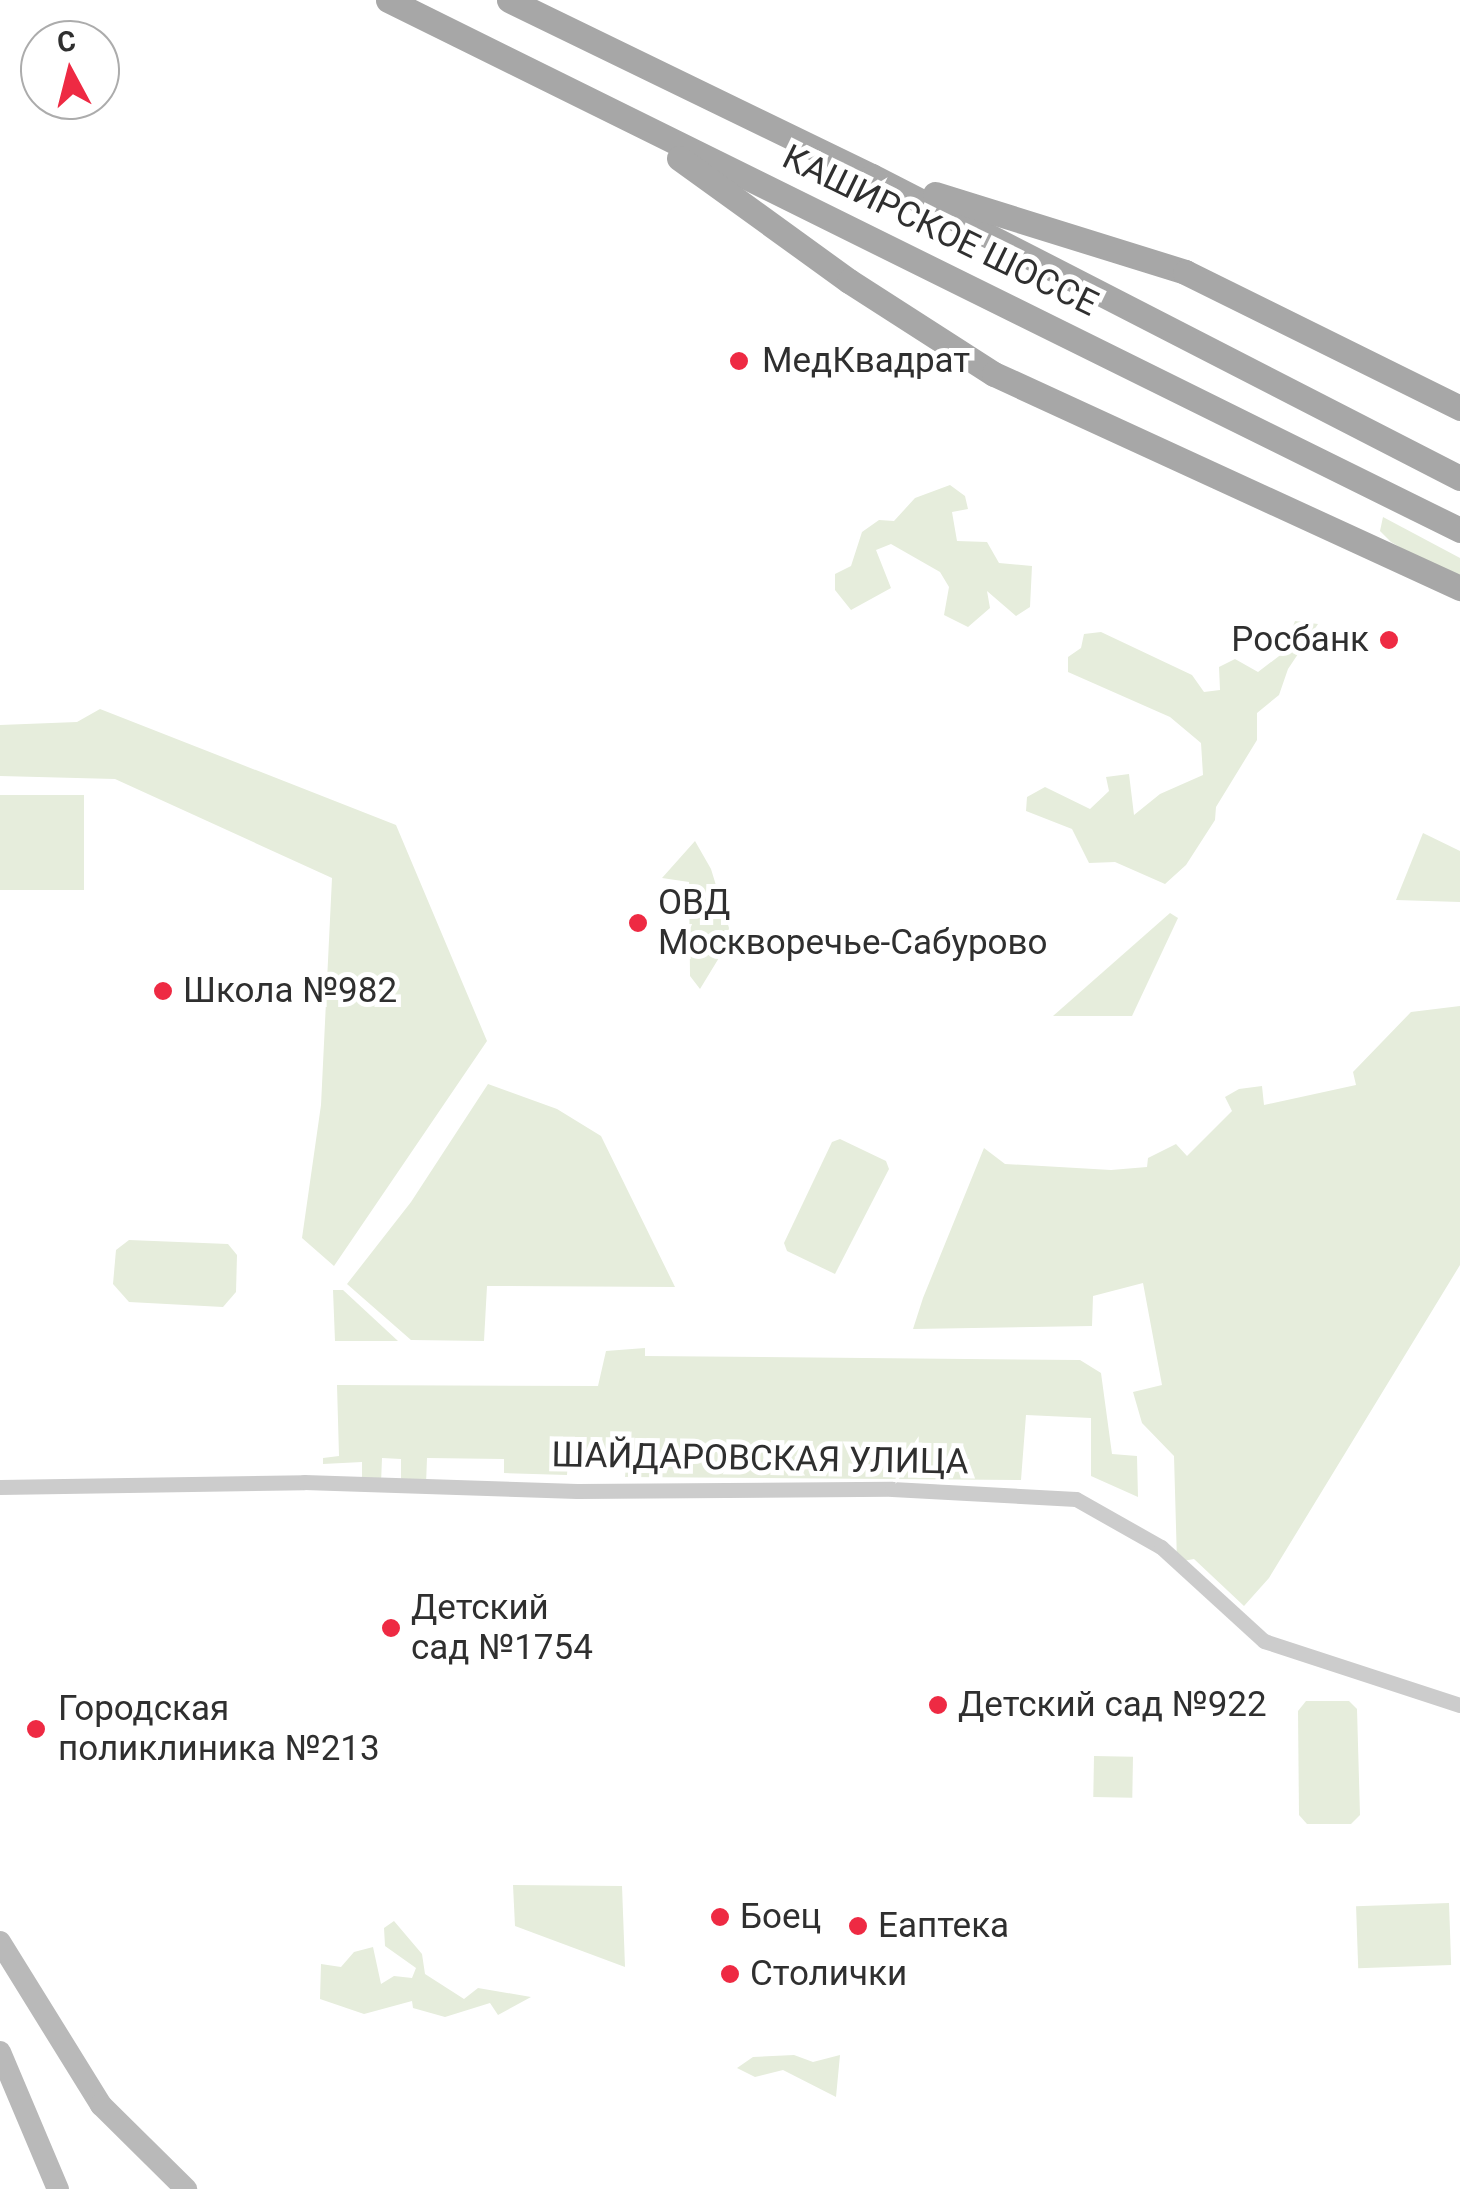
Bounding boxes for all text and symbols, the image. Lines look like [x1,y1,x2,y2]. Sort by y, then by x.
north arrow [20,20,120,120]
text: С [55,24,78,59]
street label: КАШИРСКОЕ ШОССЕ [776,136,1104,326]
place label: МедКвадрат [762,340,970,382]
marker: МедКвадрат [726,348,752,374]
place label: Росбанк [1231,619,1369,661]
marker: Росбанк [1378,629,1400,651]
place label: ОВД Москворечье-Сабурово [658,882,1048,964]
marker: ОВД Москворечье-Сабурово [627,912,649,934]
place label: Школа №982 [183,970,397,1012]
marker: Школа №982 [152,980,174,1002]
street label: ШАЙДАРОВСКАЯ УЛИЦА [551,1434,969,1484]
place label: Детский сад №1754 [411,1587,593,1669]
marker: Детский сад №1754 [380,1617,402,1639]
place label: Детский сад №922 [958,1684,1267,1726]
place label: Городская поликлиника №213 [58,1688,380,1770]
marker: Детский сад №922 [927,1694,949,1716]
marker: Городская поликлиника №213 [23,1716,49,1742]
place label: Боец [740,1896,821,1938]
place label: Еаптека [878,1905,1009,1947]
marker: Боец [709,1906,731,1928]
marker: Еаптека [847,1915,869,1937]
place label: Столички [750,1953,907,1995]
marker: Столички [719,1963,741,1985]

